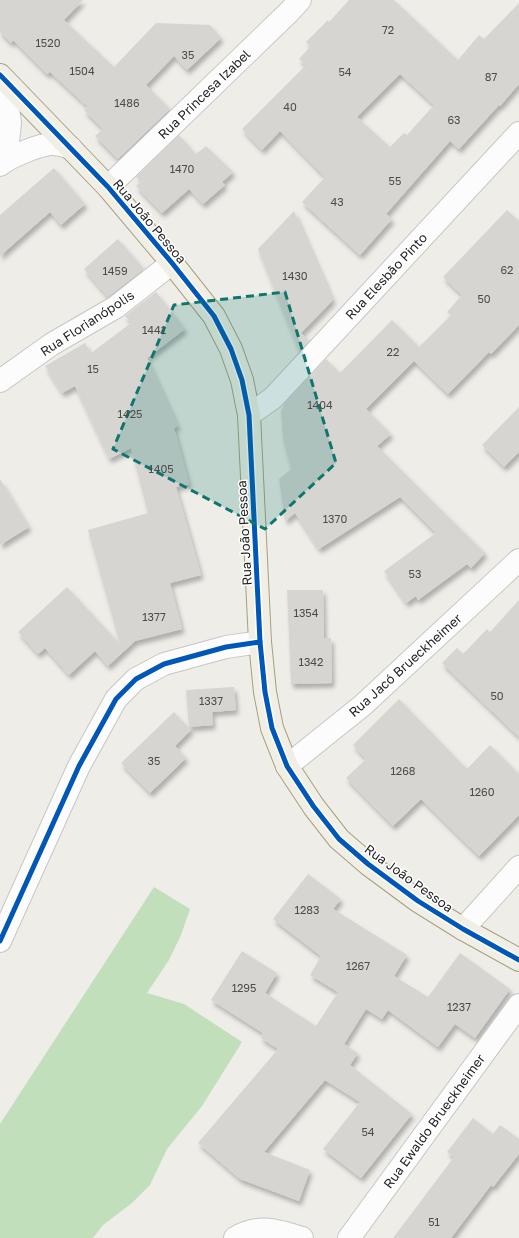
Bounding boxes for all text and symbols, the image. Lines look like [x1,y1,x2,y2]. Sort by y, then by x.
house number: 72 [382,23,394,36]
house number: 1520 [36,36,61,49]
street label: Rua Princesa Izabel [155,46,253,142]
house number: 35 [182,48,194,61]
house number: 1504 [69,64,95,77]
house number: 54 [338,65,352,78]
house number: 87 [485,70,497,83]
house number: 1486 [114,96,140,109]
house number: 40 [283,100,297,113]
house number: 63 [447,113,461,126]
house number: 1470 [170,162,195,175]
house number: 55 [389,174,401,187]
street label: Rua João Pessoa [110,176,190,266]
house number: 43 [330,195,344,208]
street label: Rua Elesbão Pinto [342,229,430,323]
house number: 62 [500,263,514,276]
house number: 1459 [102,264,128,277]
house number: 1430 [282,269,308,282]
street label: Rua Florianópolis [37,287,137,359]
house number: 50 [477,292,491,305]
house number: 1441 [142,323,166,336]
house number: 22 [387,345,399,358]
house number: 15 [87,362,99,375]
house number: 1404 [307,398,333,411]
house number: 1425 [118,407,142,420]
house number: 1405 [148,462,174,475]
street label: Rua João Pessoa [233,480,255,586]
house number: 1370 [323,512,347,525]
house number: 53 [409,567,421,580]
house number: 1354 [294,606,319,619]
house number: 1377 [142,610,166,623]
street label: Rua Jacó Brueckheimer [345,610,465,720]
house number: 1342 [299,655,323,668]
house number: 50 [490,689,504,702]
house number: 1337 [199,694,223,707]
house number: 35 [148,754,160,767]
house number: 1268 [390,764,416,777]
house number: 1260 [469,785,495,798]
street label: Rua João Pessoa [362,841,456,915]
house number: 1283 [295,903,319,916]
house number: 1267 [346,959,370,972]
house number: 1295 [232,981,256,994]
house number: 1237 [447,1000,471,1013]
street label: Rua Ewaldo Brueckheimer [380,1051,488,1191]
house number: 54 [361,1125,375,1138]
house number: 51 [428,1215,440,1228]

